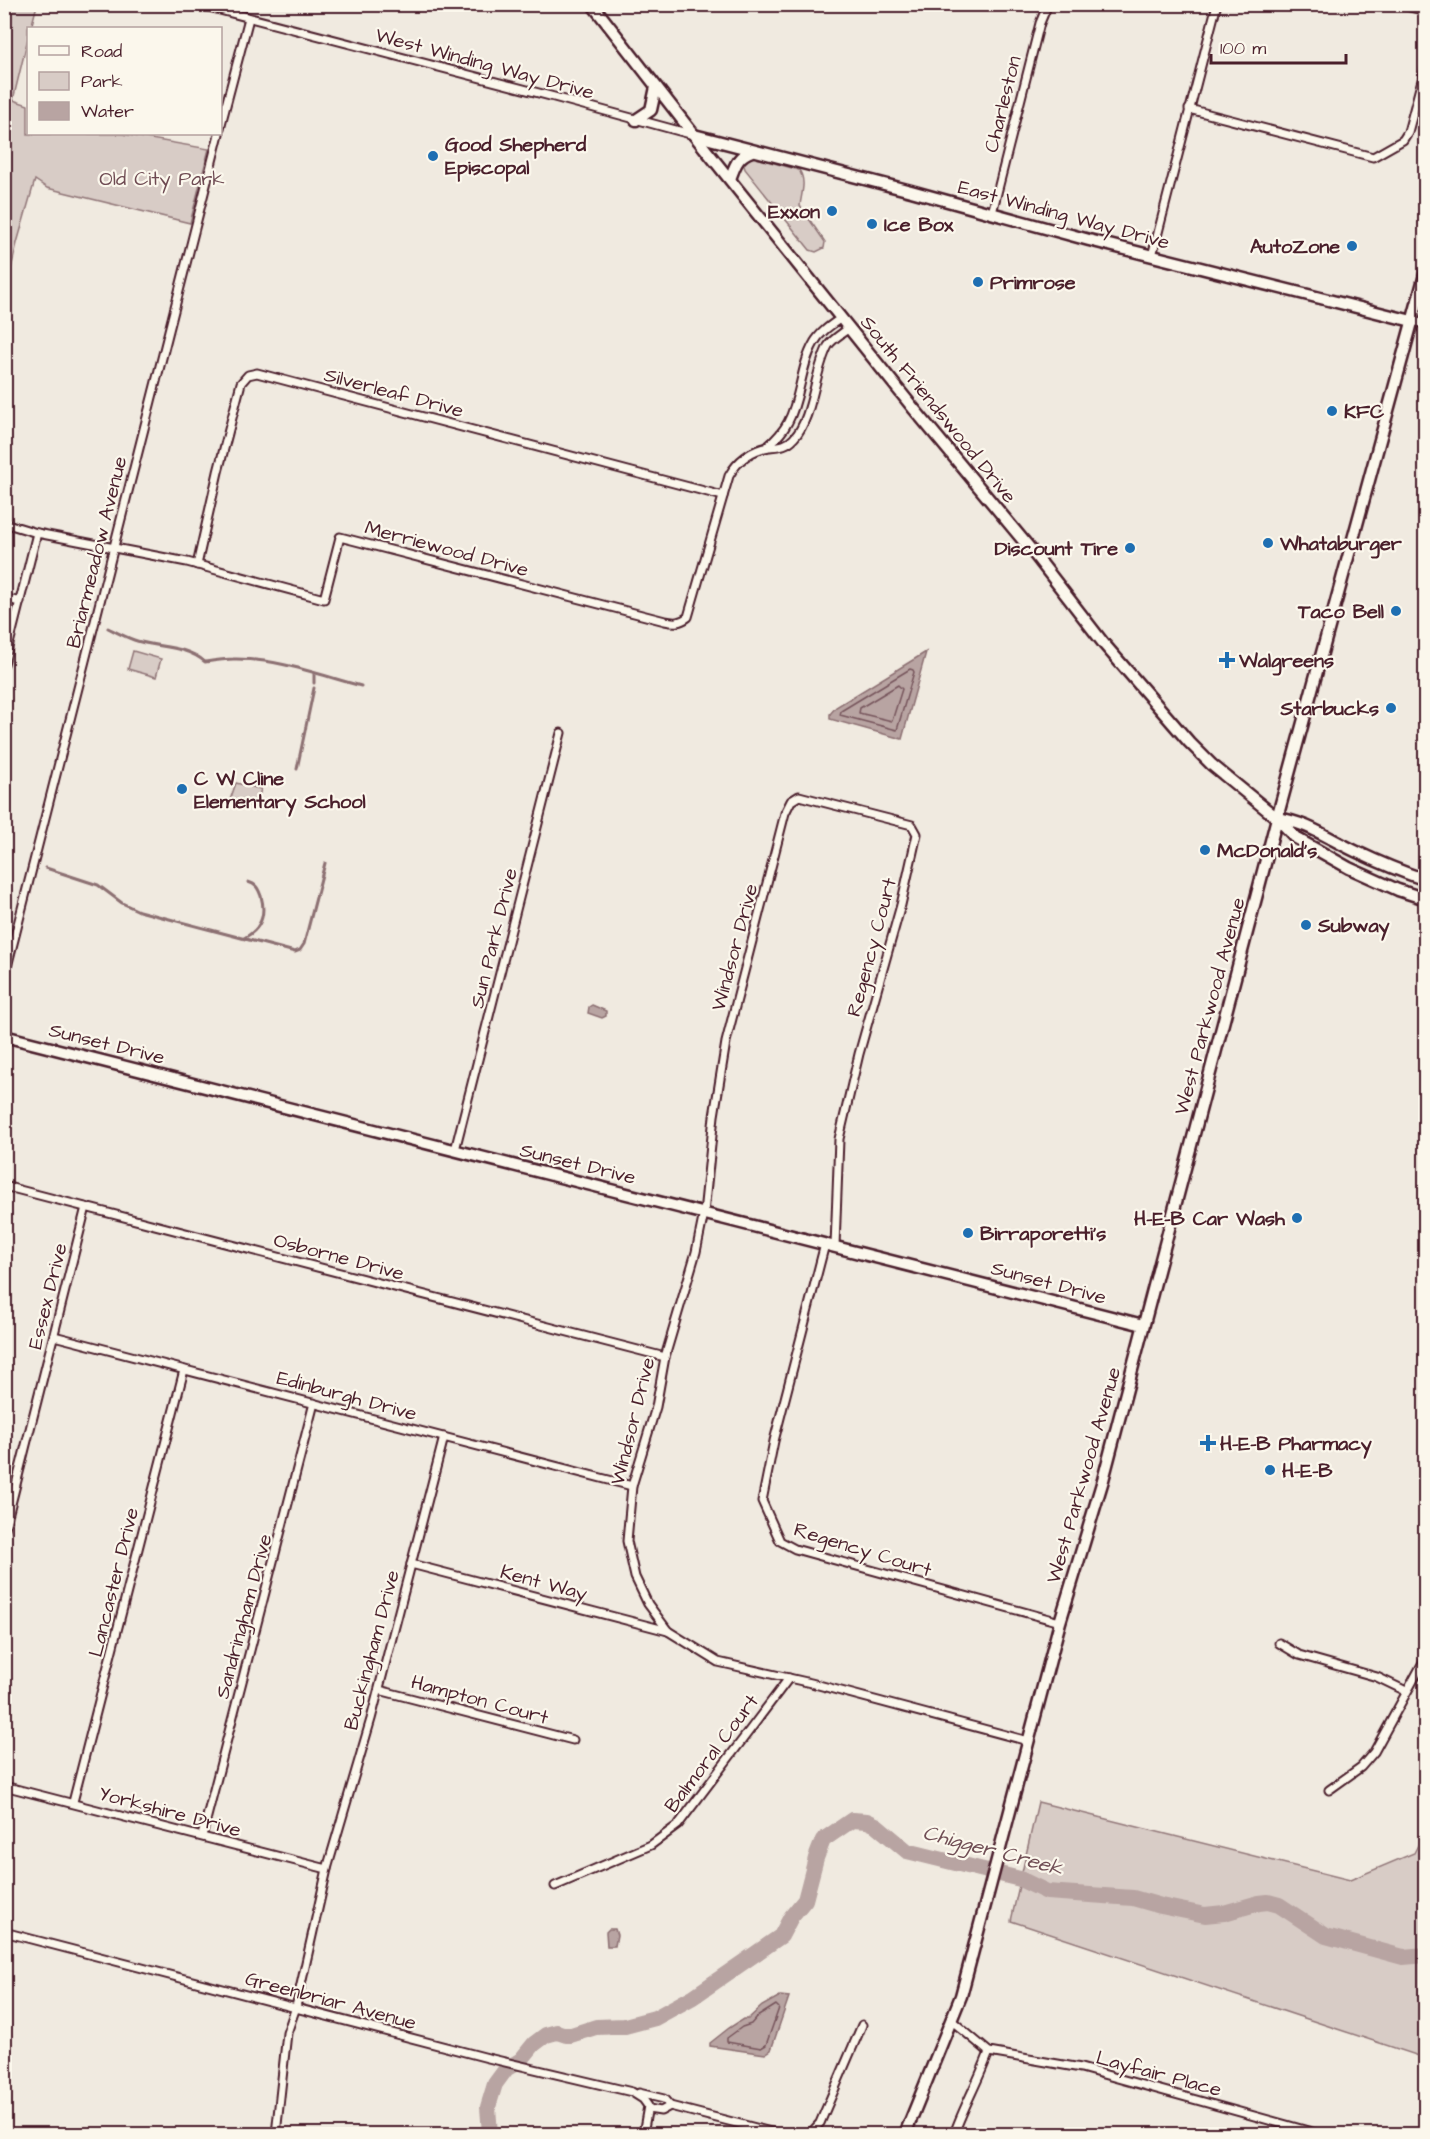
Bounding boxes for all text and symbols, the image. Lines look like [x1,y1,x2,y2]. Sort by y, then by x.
street label: West Winding Way Drive [372,21,597,108]
legend [27,27,222,135]
scale bar [1211,27,1346,65]
text: 100 m [1220,36,1266,61]
text: Road [81,39,122,64]
street label: Charleston [977,53,1028,155]
text: Park [81,69,123,94]
text: Water [81,99,134,124]
place label: Good Shepherd Episcopal [445,131,587,182]
marker: Good Shepherd Episcopal [426,149,440,163]
park label: Old City Park [99,165,225,194]
street label: East Winding Way Drive [955,173,1173,258]
place label: Exxon [768,198,820,226]
marker: Exxon [825,204,839,218]
place label: Ice Box [884,211,954,239]
marker: Ice Box [865,217,879,231]
place label: AutoZone [1250,233,1340,261]
marker: AutoZone [1345,239,1359,253]
place label: Primrose [990,269,1076,297]
marker: Primrose [971,275,985,289]
street label: South Friendswood Drive [854,310,1023,510]
street label: Silverleaf Drive [321,361,467,425]
place label: KFC [1344,398,1385,426]
marker: KFC [1325,404,1339,418]
street label: Briarmeadow Avenue [60,453,134,651]
street label: Merriewood Drive [362,514,532,584]
place label: Whataburger [1279,530,1403,559]
place label: Discount Tire [994,535,1118,563]
marker: Whataburger [1261,536,1275,550]
marker: Discount Tire [1123,541,1137,555]
place label: Taco Bell [1297,598,1384,626]
marker: Taco Bell [1389,604,1403,618]
place label: Walgreens [1238,647,1334,676]
marker: Walgreens [1220,653,1234,667]
place label: Starbucks [1279,695,1379,723]
marker: Starbucks [1384,701,1398,715]
place label: C W Cline Elementary School [194,765,366,817]
marker: C W Cline Elementary School [175,782,189,796]
place label: McDonald's [1217,837,1317,865]
marker: McDonald's [1198,843,1212,857]
street label: Sun Park Drive [463,865,525,1011]
street label: Regency Court [840,875,905,1020]
street label: Windsor Drive [705,880,765,1014]
street label: West Parkwood Avenue [1167,894,1253,1118]
place label: Subway [1317,912,1390,941]
marker: Subway [1299,918,1313,932]
street label: Sunset Drive [46,1016,168,1072]
street label: Sunset Drive [517,1136,639,1192]
place label: H-E-B Car Wash [1134,1205,1286,1233]
marker: H-E-B Car Wash [1290,1211,1304,1225]
place label: Birraporetti's [980,1220,1106,1248]
street label: Osborne Drive [270,1226,407,1288]
marker: Birraporetti's [961,1226,975,1240]
street label: Essex Drive [21,1240,75,1352]
street label: Sunset Drive [988,1254,1110,1312]
street label: Windsor Drive [604,1354,662,1488]
street label: Edinburgh Drive [273,1364,420,1429]
street label: West Parkwood Avenue [1040,1364,1128,1587]
place label: H-E-B Pharmacy [1220,1430,1372,1459]
marker: H-E-B Pharmacy [1201,1436,1215,1450]
place label: H-E-B [1282,1457,1333,1485]
marker: H-E-B [1263,1463,1277,1477]
street label: Lancaster Drive [82,1504,146,1660]
street label: Regency Court [790,1516,935,1585]
street label: Sandringham Drive [209,1531,280,1702]
street label: Kent Way [497,1558,590,1609]
street label: Buckingham Drive [337,1567,408,1734]
street label: Hampton Court [408,1668,551,1732]
street label: Balmoral Court [658,1689,766,1818]
street label: Yorkshire Drive [95,1780,244,1844]
water label: Chigger Creek [920,1818,1067,1884]
street label: Greenbriar Avenue [242,1965,420,2037]
street label: Layfair Place [1093,2044,1225,2105]

